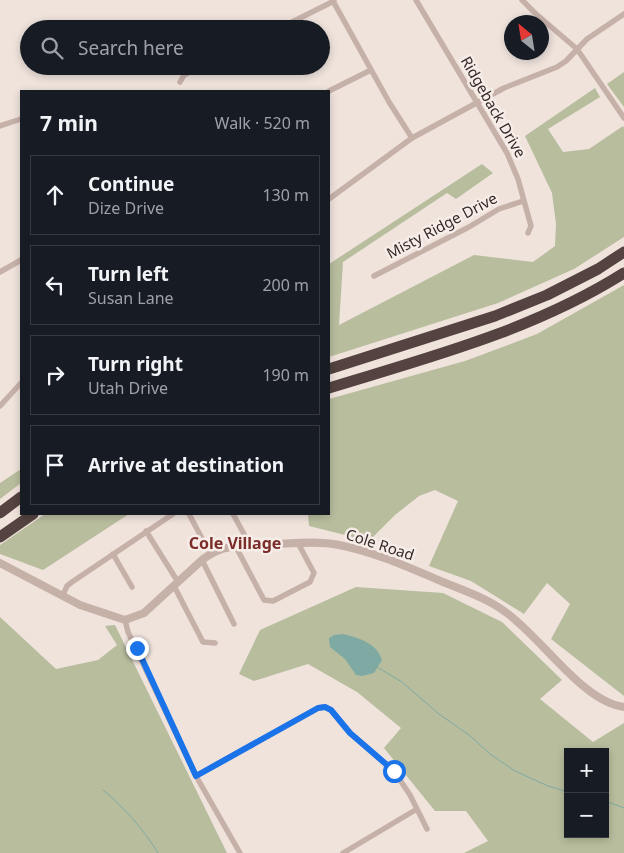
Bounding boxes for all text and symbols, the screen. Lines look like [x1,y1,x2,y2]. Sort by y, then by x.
north arrow [504,15,549,60]
search box [20,20,330,75]
icon: search [38,34,66,62]
text: Search here [78,35,184,61]
street label: Ridgeback Drive [457,52,531,161]
text: 7 min [40,109,98,137]
text: Walk · 520 m [215,112,310,134]
text: Continue [88,171,174,197]
icon: ahead [41,181,69,209]
text: 130 m [262,184,309,206]
street label: Misty Ridge Drive [383,187,500,263]
text: Dize Drive [88,197,164,219]
text: Turn left [88,261,169,287]
icon: left [41,271,69,299]
text: 200 m [262,274,309,296]
text: Susan Lane [88,287,174,309]
text: Turn right [88,351,183,377]
icon: right [41,361,69,389]
text: 190 m [262,364,309,386]
text: Utah Drive [88,377,168,399]
icon: arrive [41,451,69,479]
text: Arrive at destination [88,452,284,478]
street label: Cole Road [344,524,417,565]
district label: Cole Village [189,532,281,554]
route end [126,637,149,660]
map controls [564,748,609,838]
button: + [564,748,609,793]
route start [383,760,406,783]
button: − [564,793,609,838]

